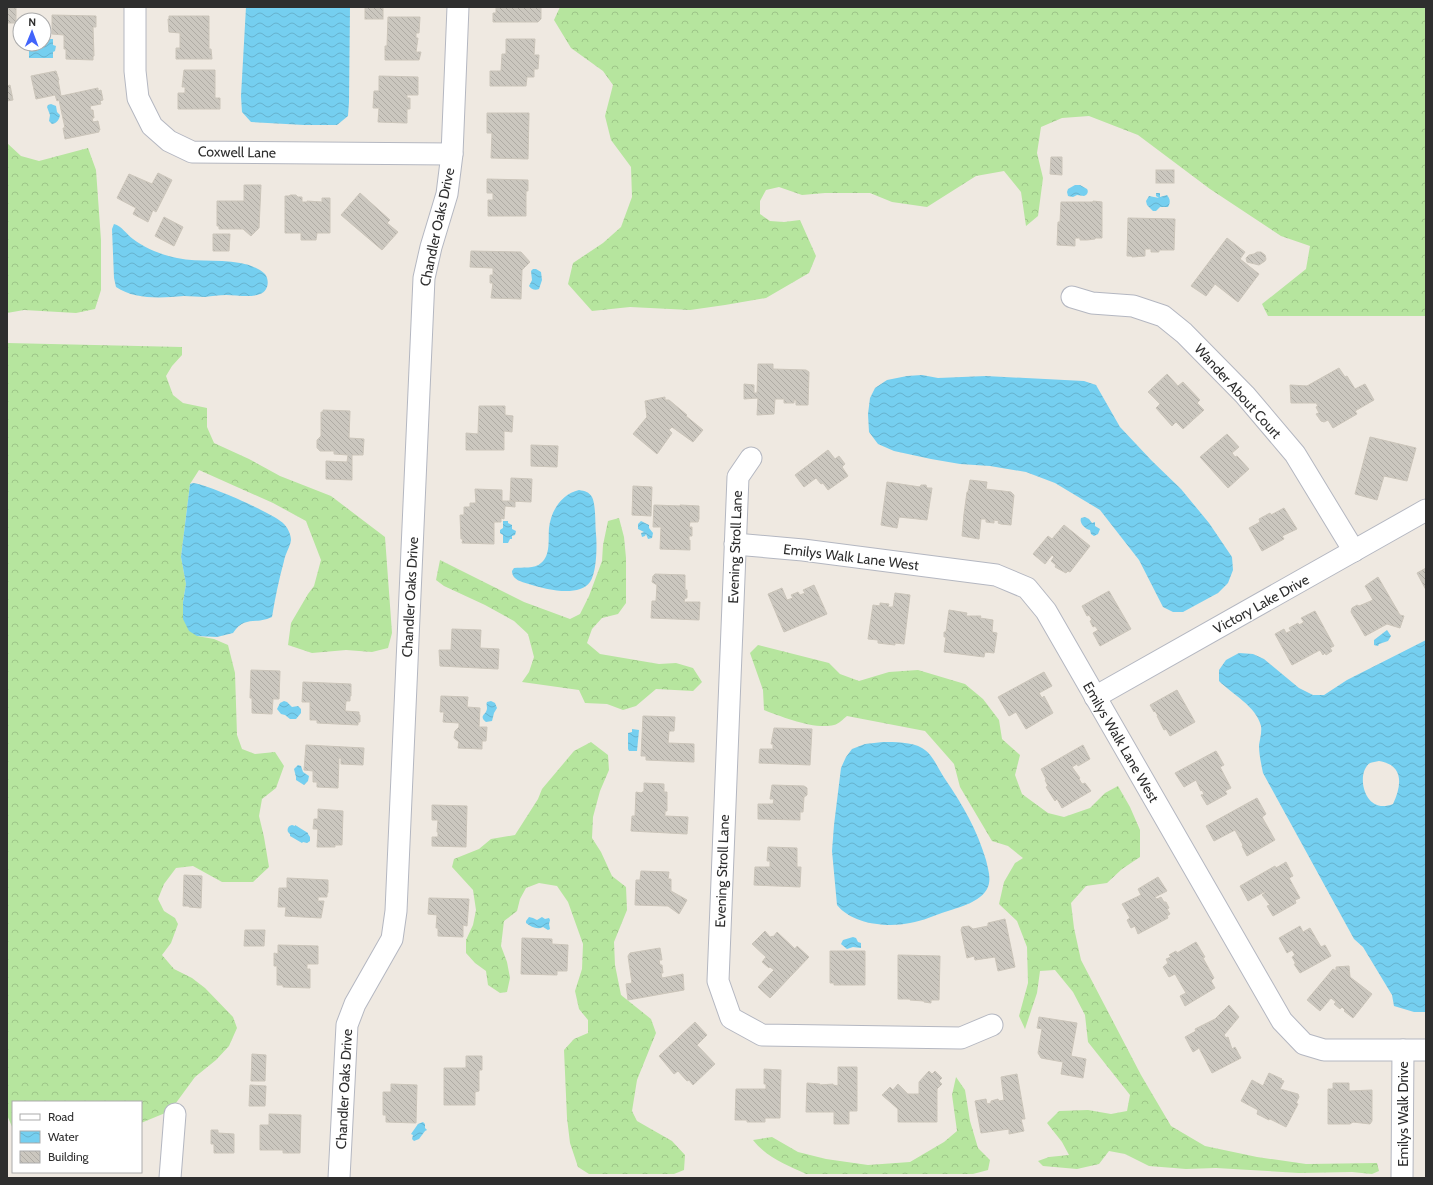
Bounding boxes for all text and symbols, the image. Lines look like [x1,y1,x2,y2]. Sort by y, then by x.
north arrow [12,12,52,52]
text: N [28,15,36,29]
street label: Coxwell Lane [198,142,276,162]
street label: Chandler Oaks Drive [416,166,458,288]
street label: Wander About Court [1191,340,1286,442]
street label: Evening Stroll Lane [724,490,746,604]
street label: Chandler Oaks Drive [398,536,422,658]
street label: Emilys Walk Lane West [782,540,920,574]
street label: Victory Lake Drive [1210,570,1312,638]
street label: Emilys Walk Lane West [1079,678,1163,806]
street label: Evening Stroll Lane [711,814,733,928]
street label: Chandler Oaks Drive [332,1028,356,1150]
street label: Emilys Walk Drive [1394,1061,1412,1167]
legend [12,1101,142,1173]
text: Road [48,1109,74,1124]
text: Water [48,1129,79,1144]
text: Building [48,1149,90,1164]

